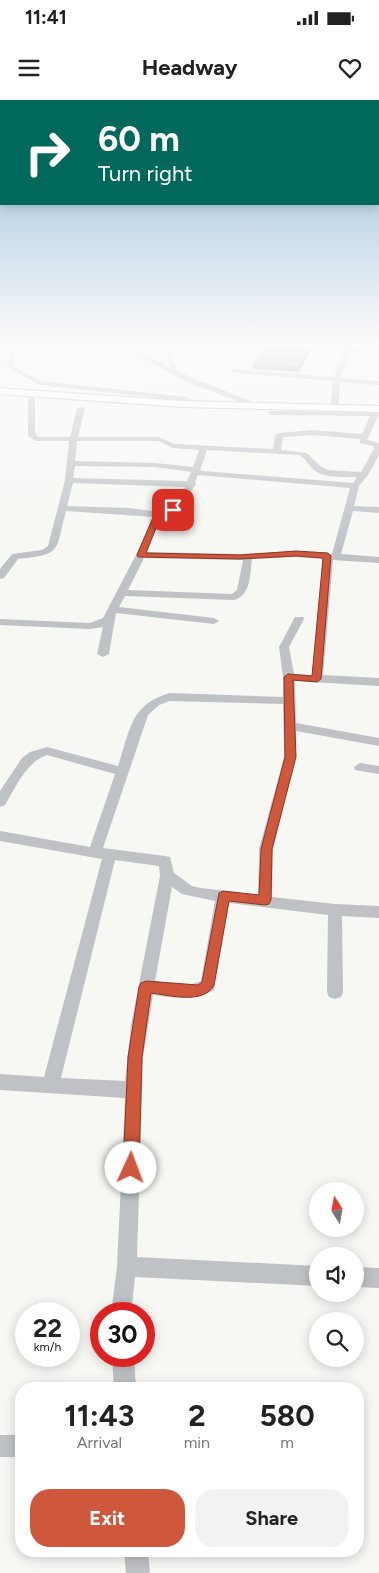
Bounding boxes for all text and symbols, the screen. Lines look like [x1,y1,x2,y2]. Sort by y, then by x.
text: 11:41 [25,6,67,29]
icon: menu [15,54,43,82]
text: Headway [142,54,237,81]
icon: heart [336,54,364,82]
text: 60 m [98,118,180,160]
icon: right [15,120,80,185]
text: Turn right [98,160,193,187]
pin [152,489,194,531]
icon: arrive [159,496,187,524]
position arrow [104,1141,156,1193]
north arrow [309,1182,364,1238]
map controls [309,1182,364,1367]
button: sound [309,1247,364,1302]
speed limit sign: 30 [90,1302,155,1367]
button: search [309,1312,364,1367]
text: 22 [33,1313,62,1343]
text: km/h [34,1340,61,1354]
text: 11:43 [64,1397,134,1434]
text: 2 [188,1397,206,1434]
text: 580 [259,1397,315,1434]
text: Arrival [77,1433,122,1452]
text: min [184,1433,210,1452]
text: m [280,1433,294,1452]
button: Exit [30,1489,185,1547]
button: Share [195,1489,349,1547]

